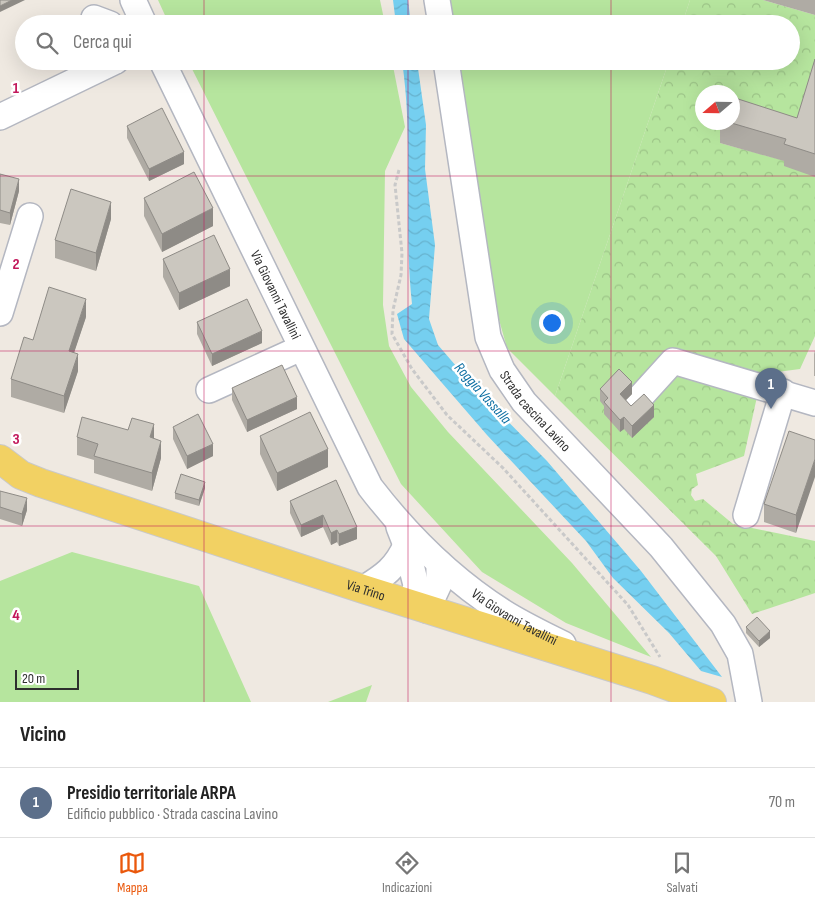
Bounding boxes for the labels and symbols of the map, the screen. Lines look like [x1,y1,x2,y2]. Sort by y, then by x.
text: 1 [13,79,20,98]
north arrow [695,85,740,130]
street label: Via Giovanni Tavallini [247,248,304,342]
text: 2 [12,255,20,274]
your location [539,310,565,336]
water label: Roggia Vassalla [450,359,515,428]
street label: Strada cascina Lavino [496,368,574,455]
pin: 1 [755,368,787,409]
text: 3 [12,430,20,449]
street label: Via Trino [344,576,387,605]
street label: Via Giovanni Tavallini [468,585,560,649]
text: 4 [12,606,20,625]
scale bar [15,667,79,690]

